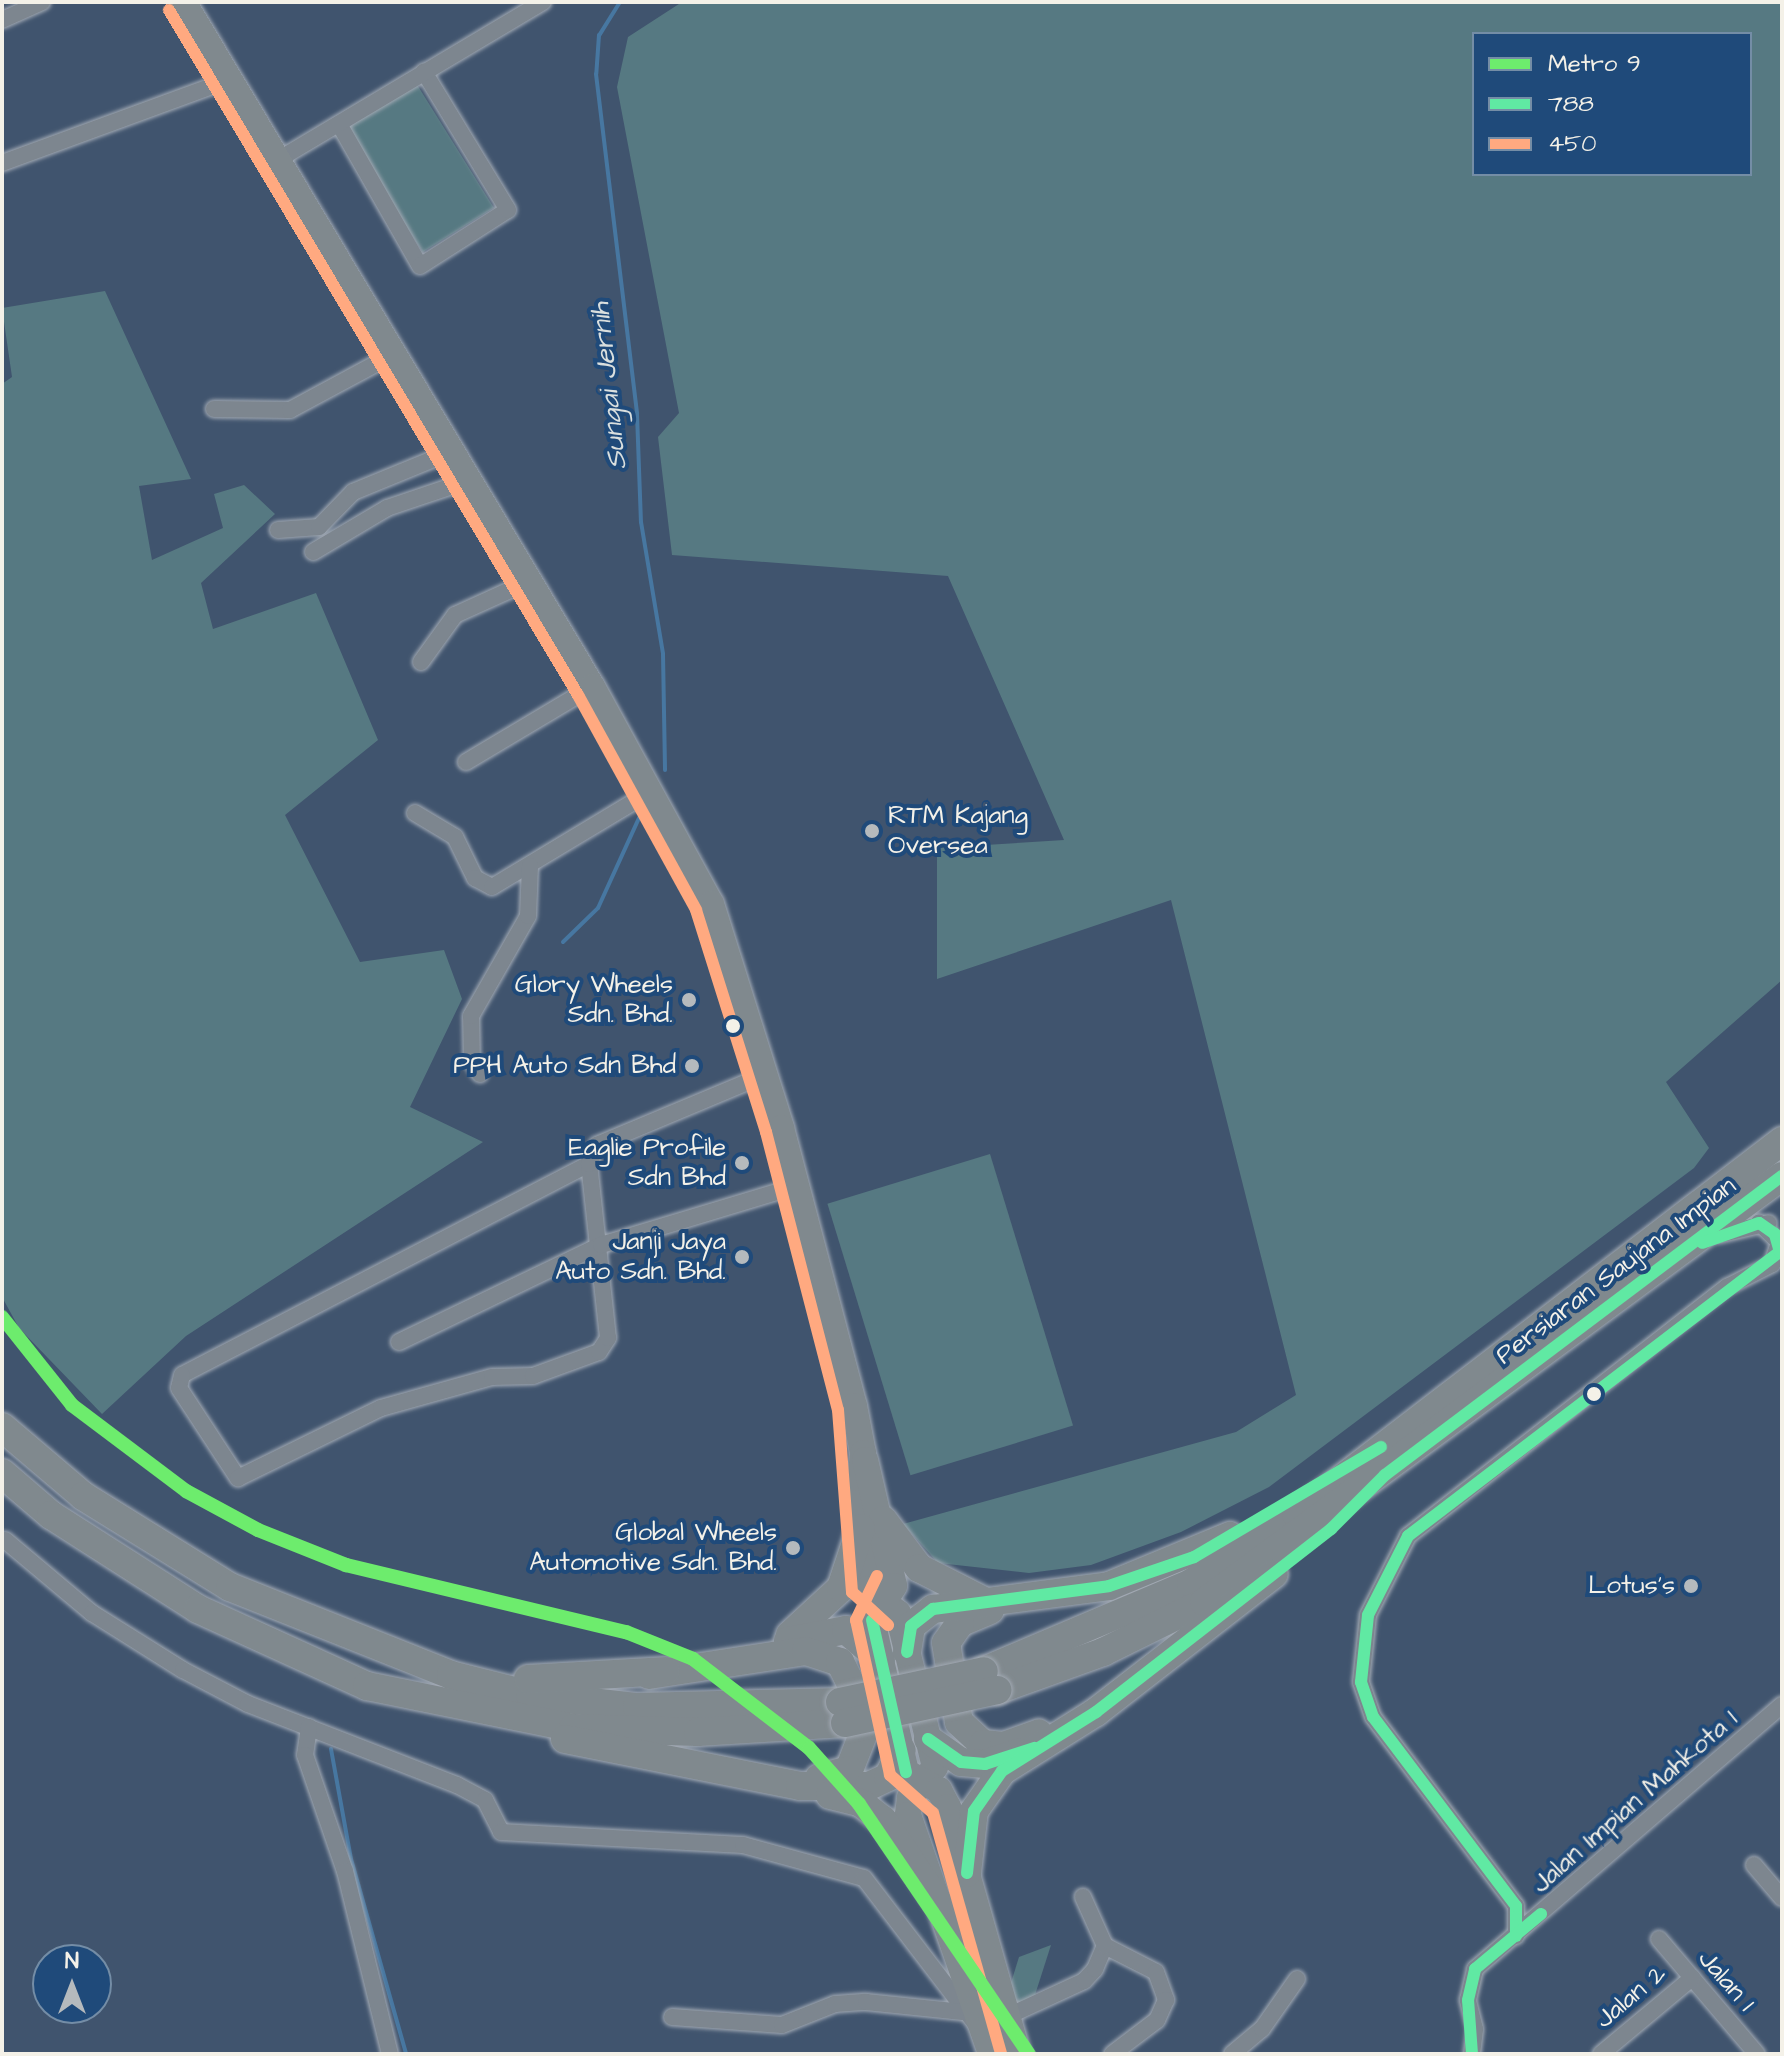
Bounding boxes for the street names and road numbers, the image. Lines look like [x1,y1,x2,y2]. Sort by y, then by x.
street label: Persiaran Saujana Impian [1490,1170,1742,1372]
street label: Jalan Impian Mahkota 1 [1526,1704,1744,1900]
street label: Jalan 1 [1691,1944,1761,2018]
street label: Jalan 2 [1589,1959,1673,2035]

